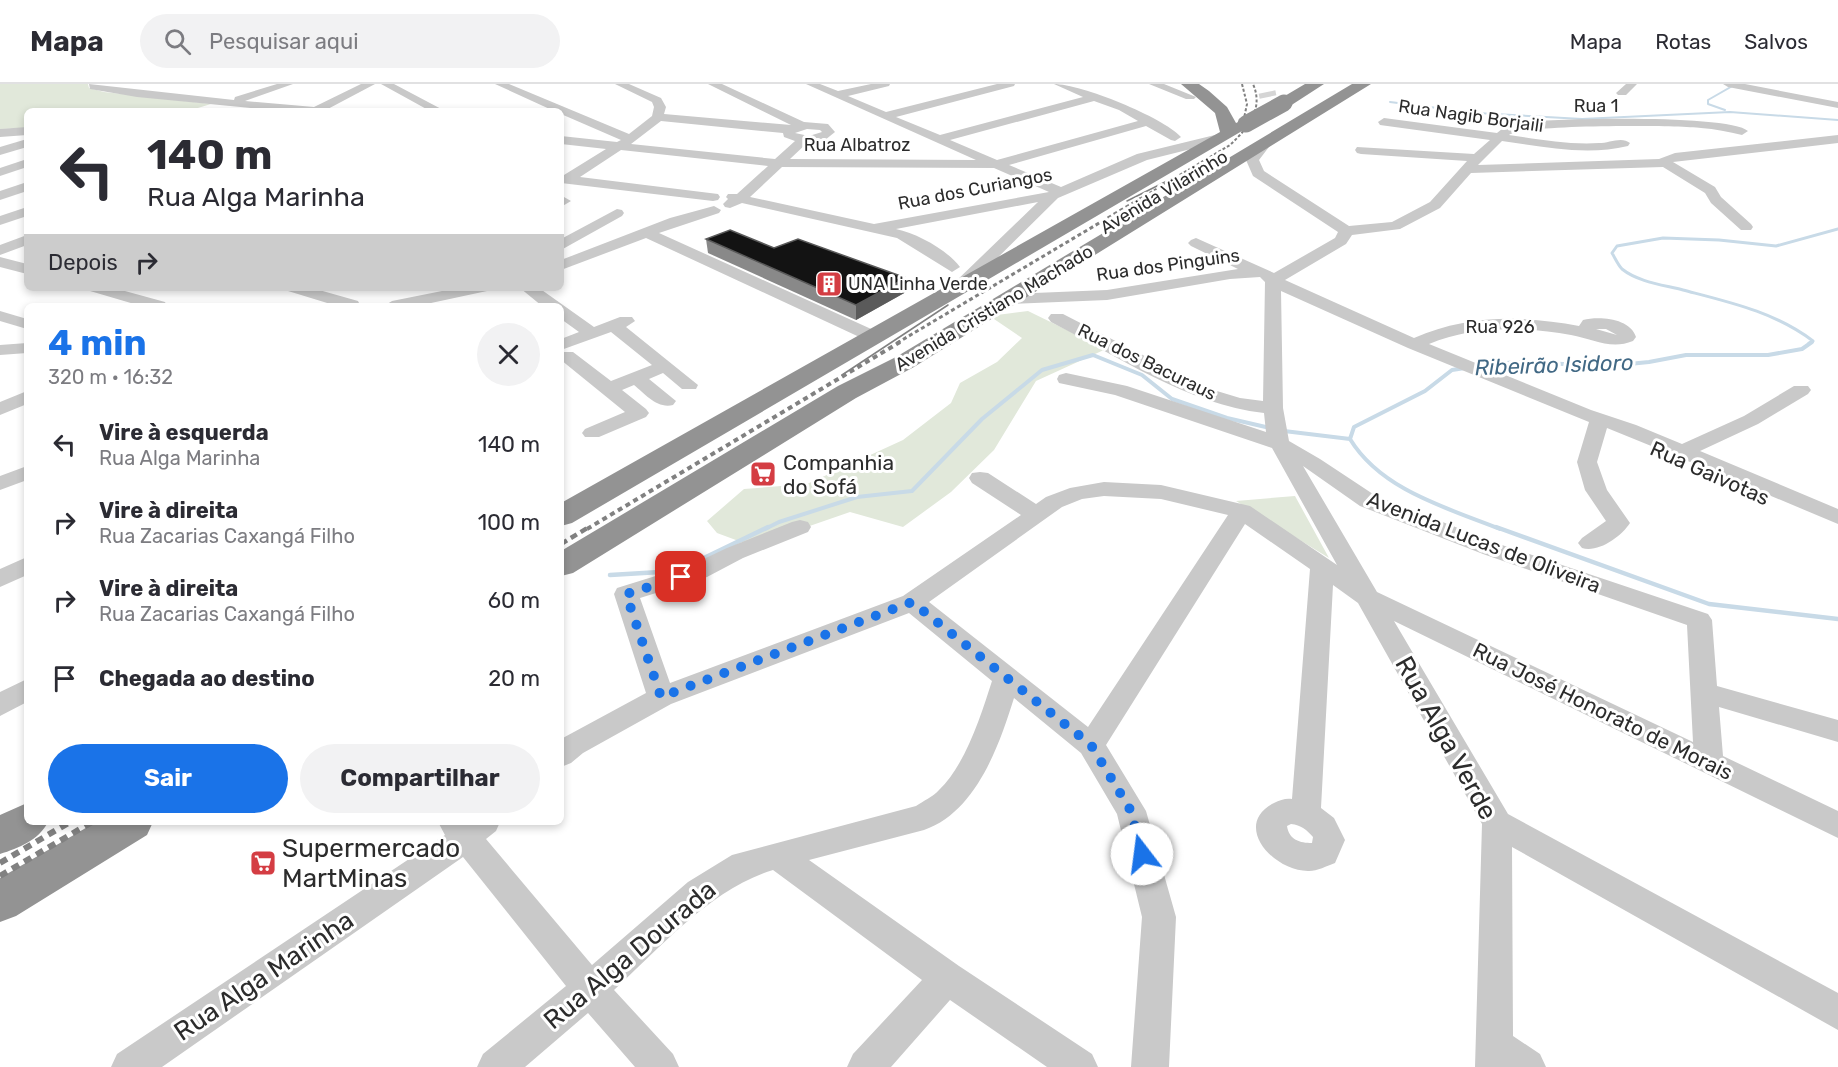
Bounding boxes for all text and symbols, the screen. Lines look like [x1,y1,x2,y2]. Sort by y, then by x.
search box [140,14,560,68]
text: Mapa [30,25,104,58]
icon: search [161,25,194,58]
text: Pesquisar aqui [209,28,359,55]
text: Mapa [1570,29,1622,54]
text: Rotas [1655,29,1711,54]
text: Salvos [1744,29,1808,54]
street label: Rua Nagib Borjaili [1397,95,1545,137]
street label: Rua 1 [1574,95,1618,117]
text: 140 m [147,130,273,180]
icon: left [48,132,126,210]
street label: Rua Albatroz [804,134,910,156]
street label: Avenida Vilarinho [1096,145,1232,239]
street label: Rua dos Curiangos [896,163,1054,215]
text: Rua Alga Marinha [147,181,365,213]
street label: Avenida Cristiano Machado [891,240,1097,376]
street label: Rua dos Pinguins [1095,244,1241,286]
icon: right [130,246,163,279]
text: Depois [48,249,118,276]
building icon: UNA Linha Verde [814,269,844,299]
place label: UNA Linha Verde [848,273,988,295]
street label: Rua 926 [1465,316,1535,338]
street label: Rua dos Bacuraus [1074,319,1220,405]
text: 4 min [48,321,147,364]
button: close [477,323,540,386]
water label: Ribeirão Isidoro [1474,349,1634,381]
text: 320 m · 16:32 [48,365,173,389]
text: Vire à esquerda [99,419,269,446]
icon: left [48,428,81,461]
text: 140 m [478,431,540,458]
street label: Rua Gaivotas [1647,436,1773,510]
text: Rua Alga Marinha [99,446,260,470]
place label: Companhia do Sofá [783,450,894,499]
supermarket icon: Companhia do Sofá [748,459,778,489]
street label: Avenida Lucas de Oliveira [1364,486,1604,598]
text: Vire à direita [99,497,238,524]
icon: right [48,506,81,539]
text: 100 m [478,509,540,536]
text: Rua Zacarias Caxangá Filho [99,524,355,548]
pin [655,551,706,602]
icon: arrive [664,560,697,593]
text: Vire à direita [99,575,238,602]
icon: right [48,584,81,617]
text: 60 m [488,587,540,614]
text: Rua Zacarias Caxangá Filho [99,602,355,626]
street label: Rua José Honorato de Morais [1469,637,1737,785]
street label: Rua Alga Verde [1388,651,1504,825]
icon: arrive [48,662,81,695]
text: Chegada ao destino [99,665,315,692]
text: 20 m [488,665,540,692]
button: Sair [48,744,288,813]
button: Compartilhar [300,744,540,813]
position arrow [1110,822,1174,886]
place label: Supermercado MartMinas [282,833,460,894]
supermarket icon: Supermercado MartMinas [248,848,278,878]
street label: Rua Alga Dourada [538,874,722,1036]
street label: Rua Alga Marinha [168,904,360,1048]

